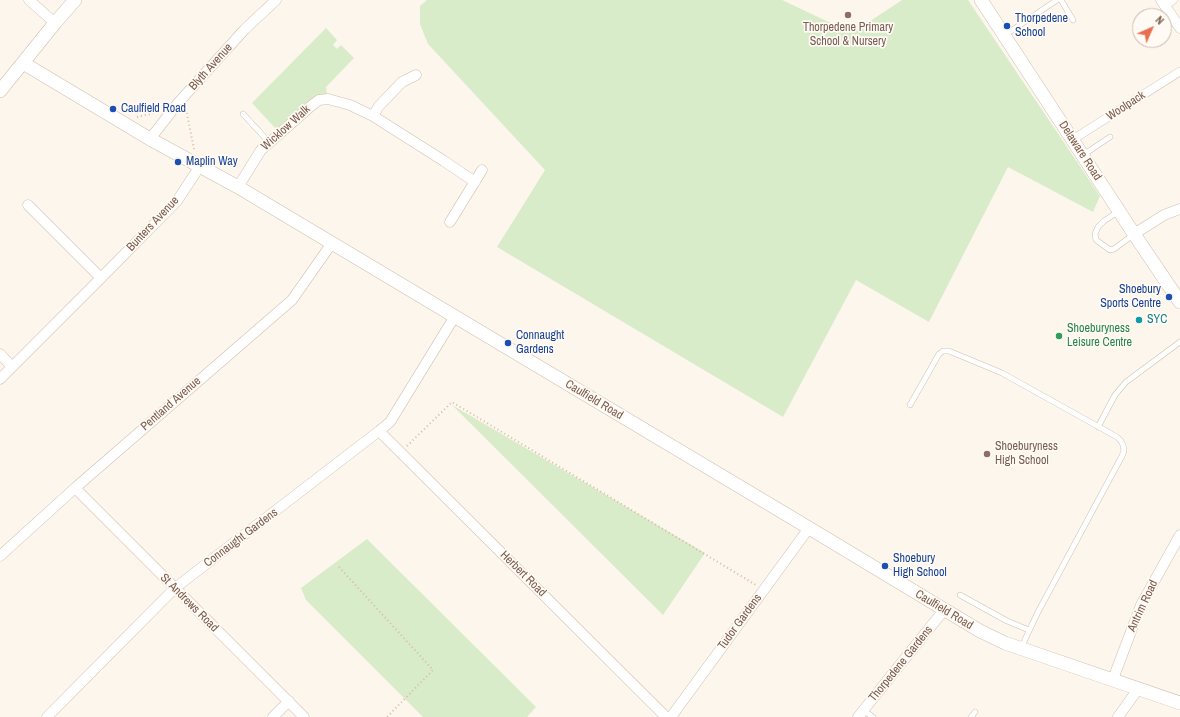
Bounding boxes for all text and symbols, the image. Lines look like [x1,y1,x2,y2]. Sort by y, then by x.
north arrow [1132,8,1172,48]
marker: Thorpedene Primary School & Nursery [843,10,853,20]
place label: Thorpedene School [1015,12,1068,40]
text: N [1153,13,1167,27]
place label: Thorpedene Primary School & Nursery [803,21,893,49]
marker: Thorpedene School [1002,21,1012,31]
street label: Blyth Avenue [186,41,236,93]
street label: Woolpack [1104,88,1148,124]
place label: Caulfield Road [121,102,186,116]
street label: Wicklow Walk [259,102,313,154]
marker: Caulfield Road [108,104,118,114]
street label: Delaware Road [1055,119,1105,183]
place label: Maplin Way [186,155,238,169]
marker: Maplin Way [173,157,183,167]
street label: Bunters Avenue [124,194,182,254]
place label: Shoebury Sports Centre [1100,283,1161,311]
marker: Shoebury Sports Centre [1164,292,1174,302]
place label: SYC [1147,313,1167,327]
marker: SYC [1134,315,1144,325]
place label: Shoeburyness Leisure Centre [1067,322,1132,350]
place label: Connaught Gardens [516,329,564,357]
marker: Shoeburyness Leisure Centre [1054,331,1064,341]
marker: Connaught Gardens [503,338,513,348]
street label: Pentland Avenue [138,374,204,434]
street label: Caulfield Road [562,377,626,423]
place label: Shoeburyness High School [995,440,1058,468]
marker: Shoeburyness High School [982,449,992,459]
street label: Connaught Gardens [201,506,281,570]
street label: Herbert Road [497,548,549,600]
place label: Shoebury High School [893,552,947,580]
marker: Shoebury High School [880,561,890,571]
street label: St Andrews Road [157,571,221,635]
street label: Antrim Road [1125,578,1161,634]
street label: Caulfield Road [912,587,976,633]
street label: Tudor Gardens [715,591,765,653]
street label: Thorpedene Gardens [866,623,936,705]

